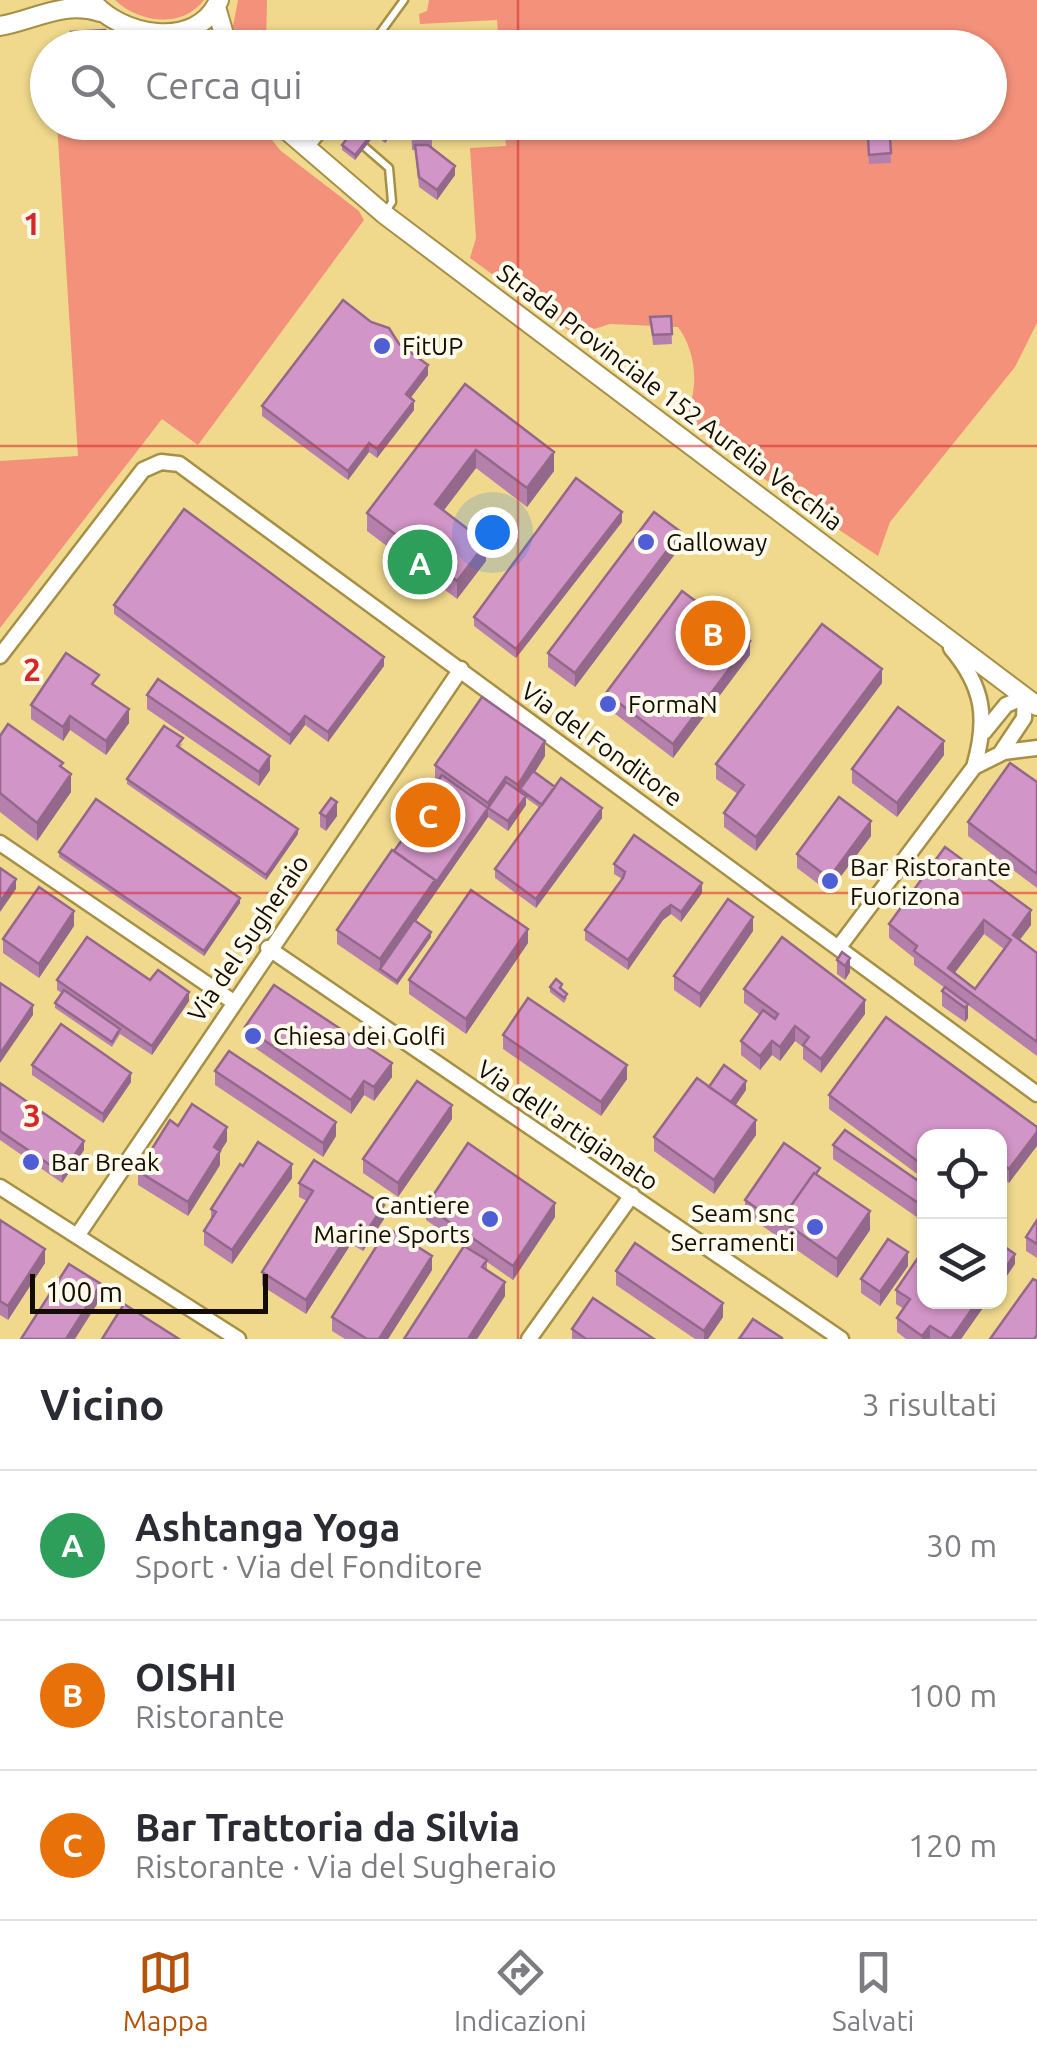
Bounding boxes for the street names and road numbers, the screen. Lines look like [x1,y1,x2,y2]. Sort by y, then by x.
street label: Strada Provinciale 152 Aurelia Vecchia [492,258,848,536]
street label: Via del Fonditore [516,676,688,812]
street label: Via del Sugheraio [182,849,314,1027]
street label: Via dell'artigianato [472,1054,664,1196]

